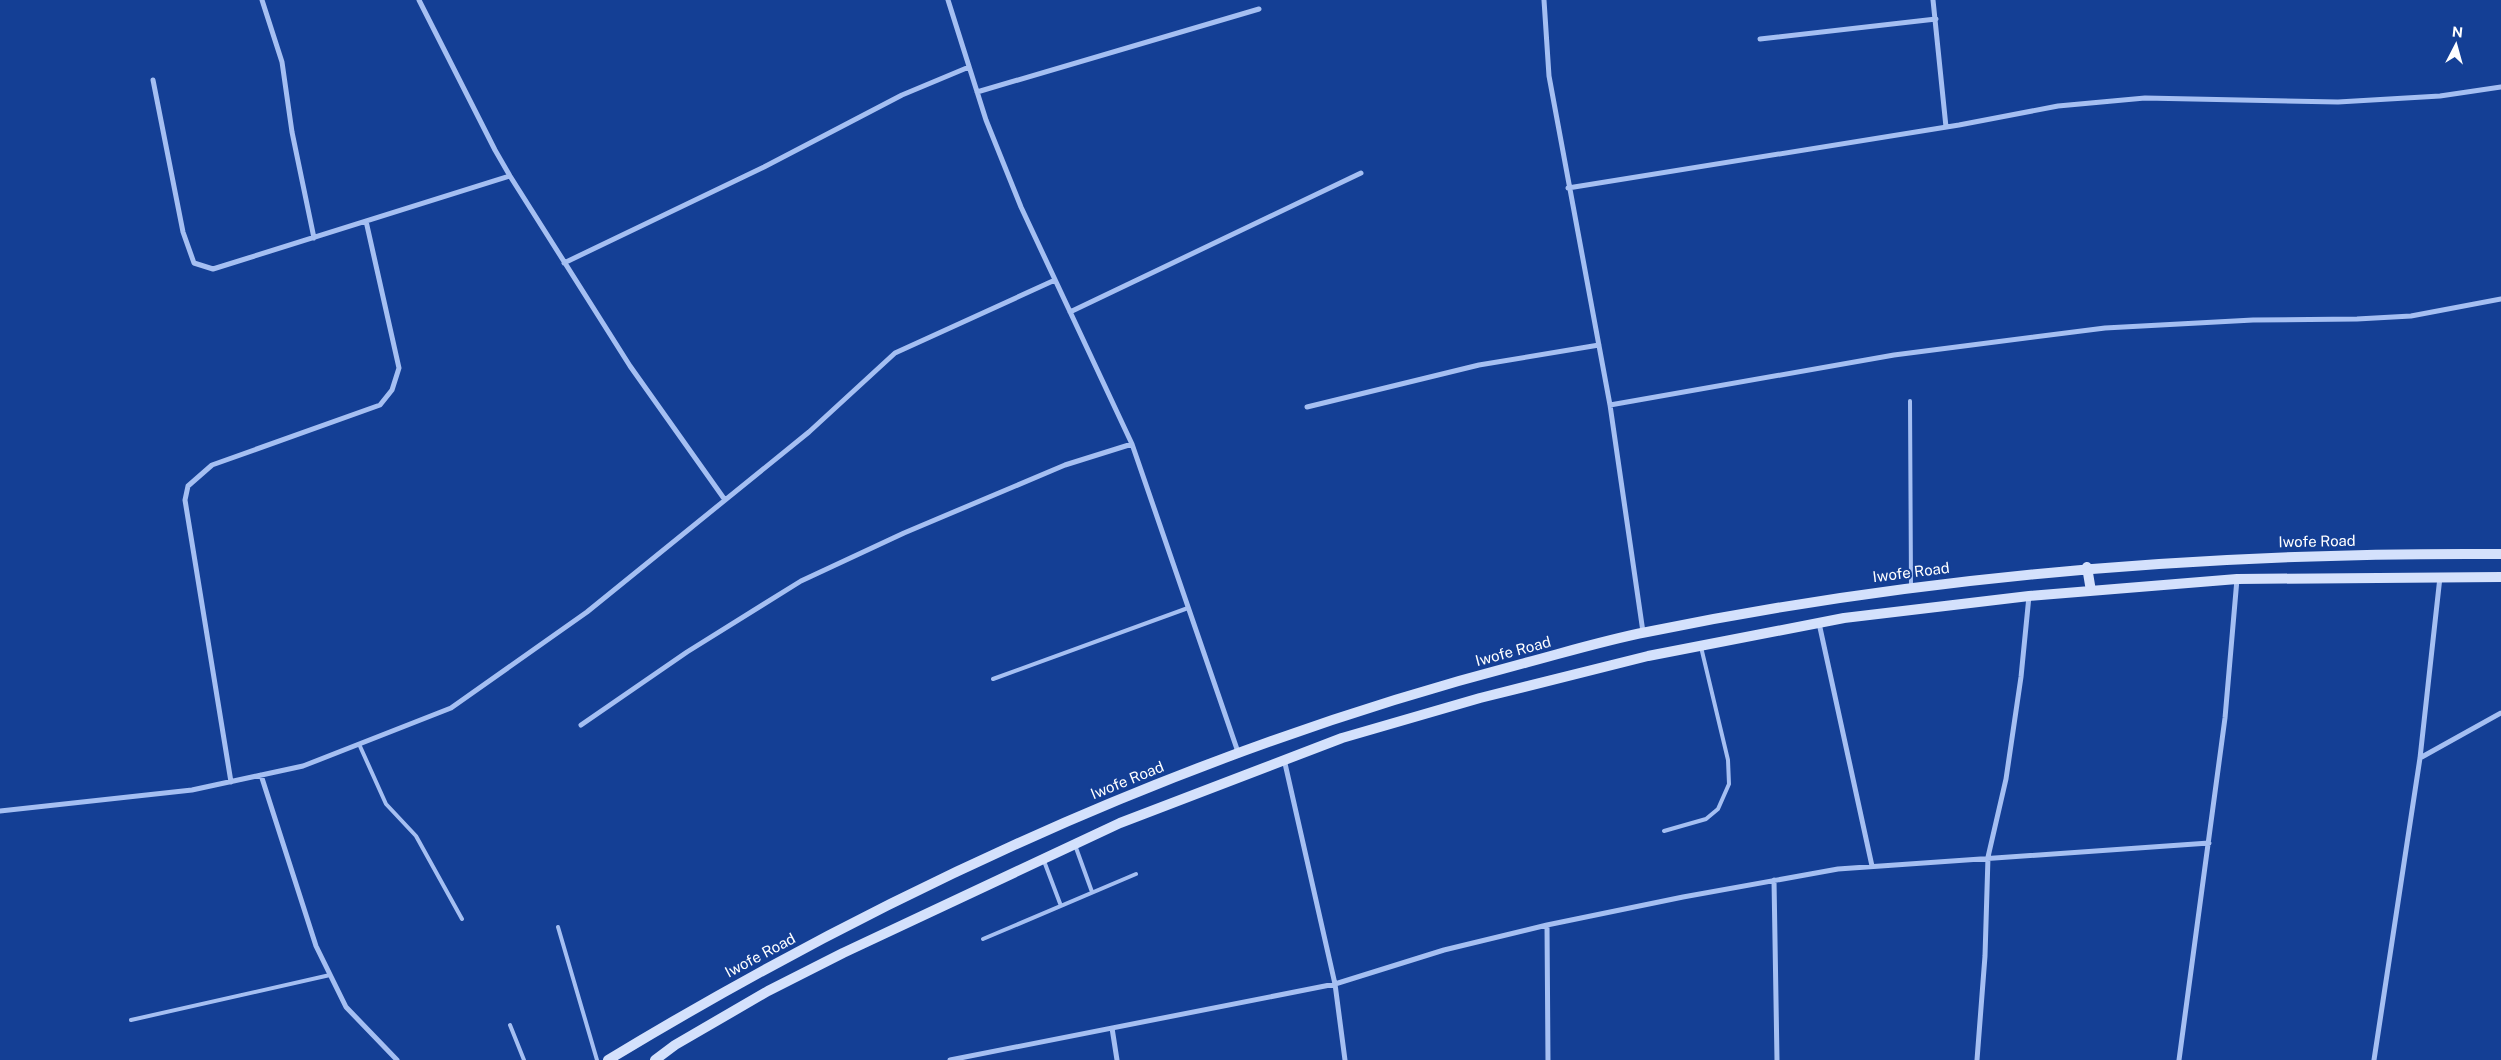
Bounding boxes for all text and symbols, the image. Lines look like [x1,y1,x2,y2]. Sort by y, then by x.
north arrow [2431,20,2481,70]
text: N [2451,24,2464,41]
street label: Iwofe Road [2278,532,2356,550]
street label: Iwofe Road [1872,559,1950,585]
street label: Iwofe Road [1473,633,1553,669]
street label: Iwofe Road [1088,758,1166,802]
street label: Iwofe Road [722,929,798,981]

